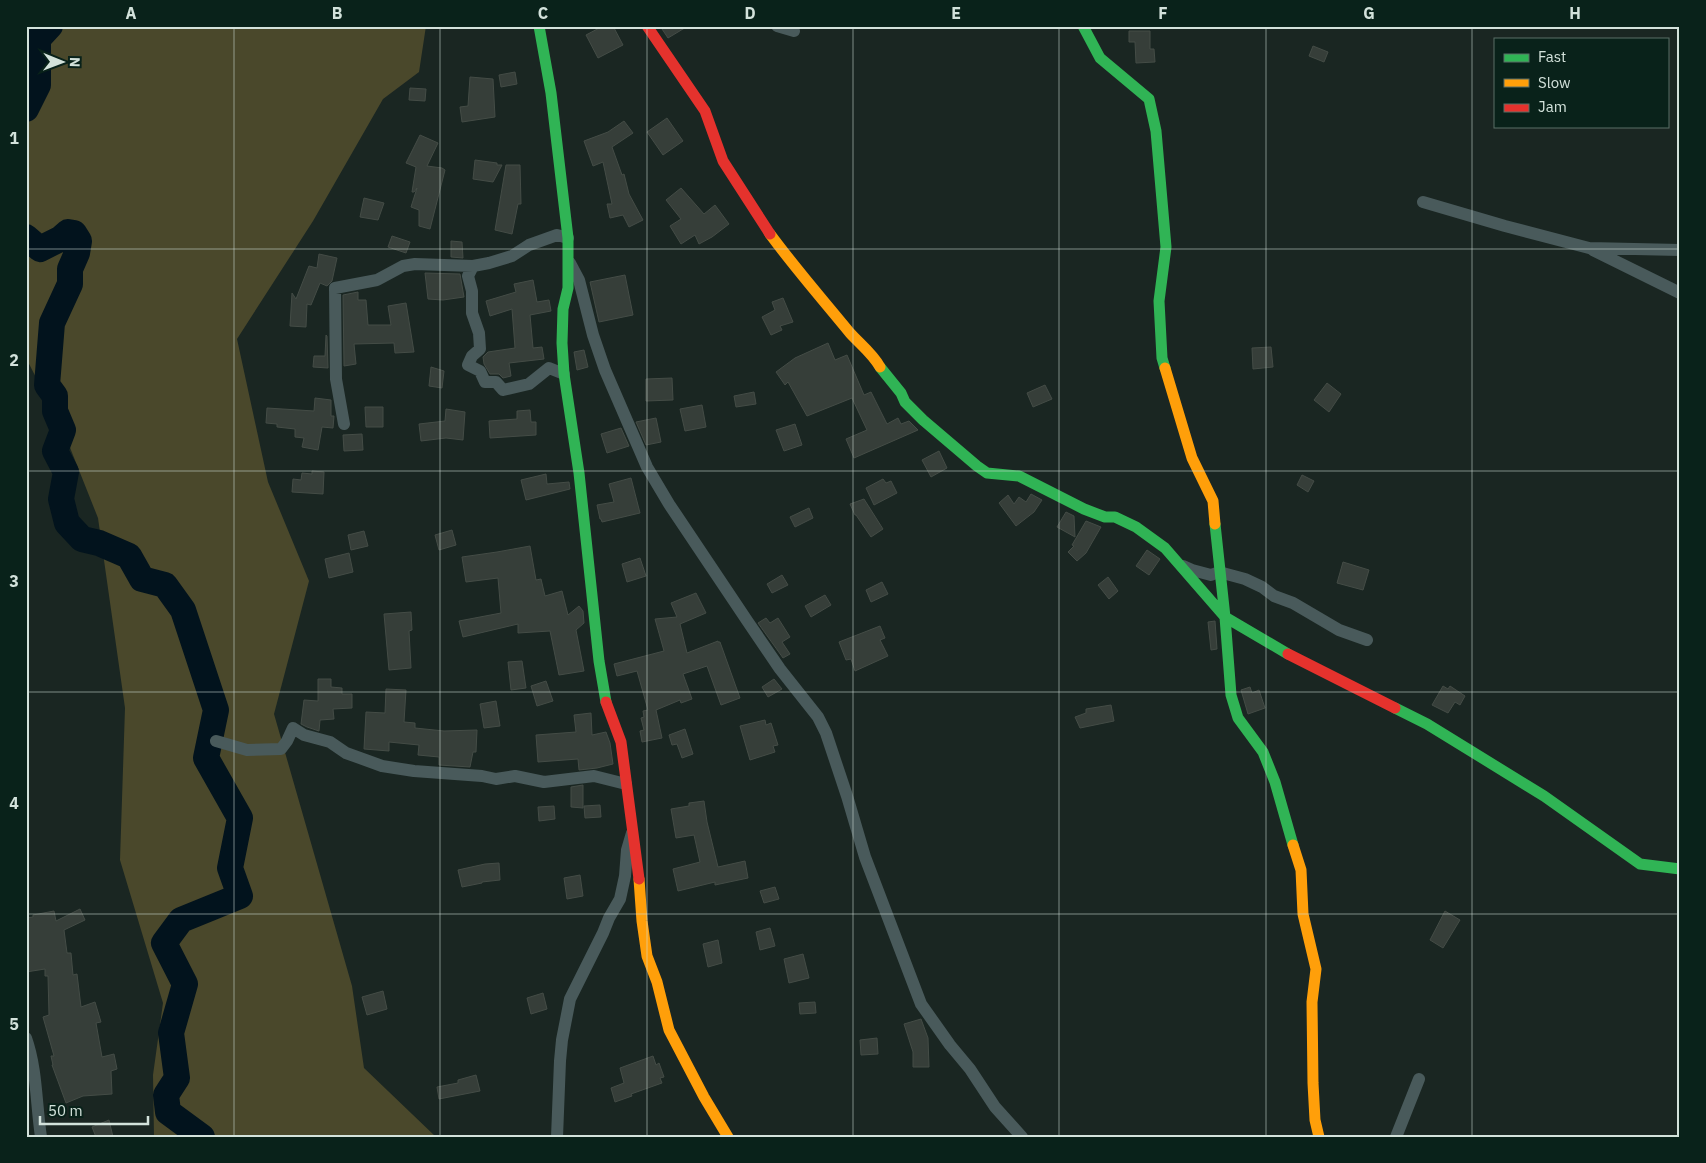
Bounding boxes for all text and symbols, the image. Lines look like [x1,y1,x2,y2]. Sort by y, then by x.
text: A [126,3,137,23]
text: B [332,3,343,23]
text: C [538,3,548,23]
text: D [744,3,756,23]
text: E [951,3,961,23]
text: F [1158,3,1168,23]
text: G [1363,3,1375,23]
text: H [1569,3,1581,23]
north arrow [38,38,88,88]
legend [1494,38,1668,128]
text: Fast [1538,47,1566,66]
text: N [66,57,84,67]
text: Slow [1538,73,1571,92]
text: Jam [1538,97,1567,116]
text: 1 [9,128,19,148]
text: 2 [9,350,19,370]
text: 3 [9,571,19,591]
text: 4 [9,793,19,813]
text: 5 [9,1014,19,1034]
scale bar [40,1093,148,1125]
text: 50 m [48,1101,83,1120]

